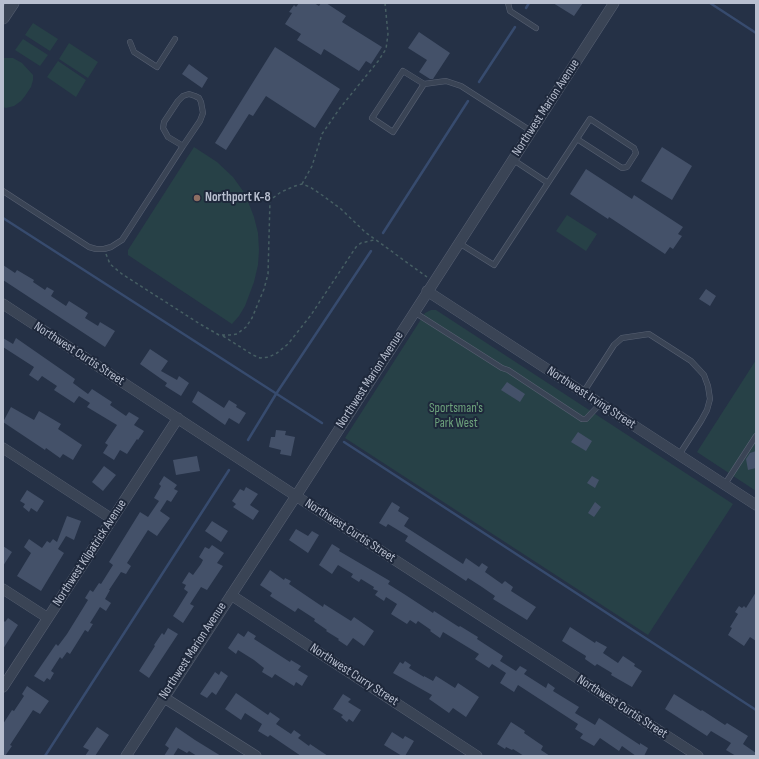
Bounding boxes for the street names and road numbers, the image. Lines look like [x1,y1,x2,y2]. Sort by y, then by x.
street label: Northwest Marion Avenue [509,57,583,159]
street label: Northwest Curtis Street [31,319,127,389]
street label: Northwest Marion Avenue [333,329,407,431]
street label: Northwest Irving Street [544,363,638,433]
street label: Northwest Curtis Street [302,496,398,566]
street label: Northwest Kilpatrick Avenue [50,497,130,609]
street label: Northwest Marion Avenue [156,600,230,702]
street label: Northwest Curry Street [307,641,401,709]
street label: Northwest Curtis Street [574,672,670,742]

